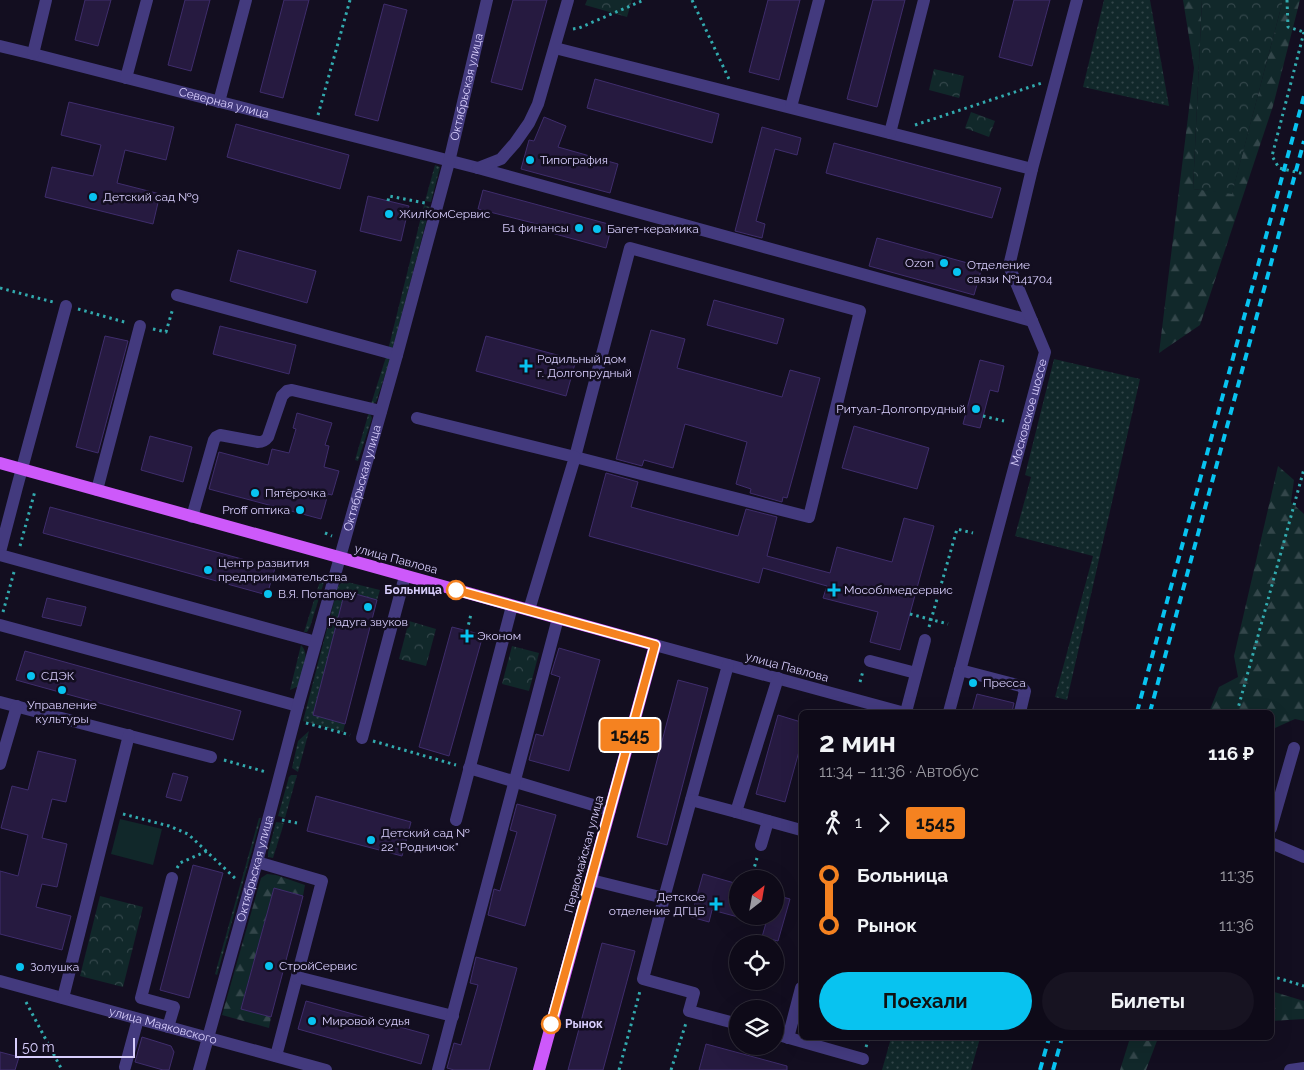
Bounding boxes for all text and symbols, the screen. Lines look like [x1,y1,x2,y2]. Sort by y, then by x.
street label: Октябрьская улица [447,32,486,142]
street label: Северная улица [177,85,270,121]
place label: Типография [540,153,608,167]
marker: Типография [524,154,536,166]
place label: Детский сад №9 [103,190,199,204]
marker: Детский сад №9 [87,191,99,203]
place label: ЖилКомСервис [399,207,491,221]
marker: ЖилКомСервис [383,208,395,220]
place label: Б1 финансы [502,221,569,235]
marker: Б1 финансы [573,222,585,234]
place label: Багет-керамика [607,222,699,236]
marker: Багет-керамика [591,223,603,235]
place label: Ozon [905,256,934,270]
marker: Ozon [938,257,950,269]
place label: Отделение связи №141704 [967,258,1053,286]
marker: Отделение связи №141704 [951,266,963,278]
place label: Родильный дом г. Долгопрудный [537,352,632,380]
street label: Московское шоссе [1008,357,1050,468]
marker: Родильный дом г. Долгопрудный [519,359,533,373]
place label: Ритуал-Долгопрудный [836,402,966,416]
marker: Ритуал-Долгопрудный [970,403,982,415]
street label: Октябрьская улица [341,423,384,533]
place label: Пятёрочка [265,486,326,500]
marker: Пятёрочка [249,487,261,499]
place label: Proff оптика [222,503,290,517]
marker: Proff оптика [294,504,306,516]
street label: улица Павлова [353,541,439,577]
place label: Центр развития предпринимательства [218,556,347,584]
marker: Центр развития предпринимательства [202,564,214,576]
marker: Больница [446,580,466,600]
place label: Больница [384,583,442,597]
place label: Мособлмедсервис [844,583,953,597]
marker: Мособлмедсервис [828,584,840,596]
place label: В.Я. Потапову [278,587,357,601]
marker: В.Я. Потапову [262,588,274,600]
marker: Радуга звуков [362,601,374,613]
place label: Радуга звуков [328,615,408,629]
place label: Эконом [477,629,521,643]
marker: Эконом [461,630,473,642]
street label: улица Павлова [744,649,830,685]
place label: СДЭК [41,669,75,683]
marker: СДЭК [25,670,37,682]
place label: Пресса [983,676,1026,690]
marker: Пресса [967,677,979,689]
marker: Управление культуры [56,684,68,696]
place label: Управление культуры [27,698,97,726]
line badge: 1545 [595,719,665,751]
text: 1545 [610,724,650,745]
text: 2 мин [819,726,896,759]
text: 116 ₽ [1208,742,1254,764]
text: 11:34 – 11:36 · Автобус [819,762,979,781]
street label: Первомайская улица [562,794,606,914]
icon: walk [819,809,847,837]
icon: forward [870,809,898,837]
text: 1545 [916,812,955,833]
text: 1 [855,813,862,832]
street label: Октябрьская улица [234,814,276,924]
place label: Детский сад № 22 "Родничок" [381,826,470,854]
marker: Детский сад № 22 "Родничок" [365,834,377,846]
text: Больница [857,864,948,886]
text: 11:35 [1220,866,1254,885]
north arrow [729,870,784,925]
map controls [729,870,784,1055]
place label: Детское отделение ДГЦБ [609,890,705,918]
marker: Детское отделение ДГЦБ [709,897,723,911]
text: Рынок [857,914,917,936]
text: 11:36 [1219,916,1254,935]
button: locate [729,935,784,990]
place label: СтройСервис [279,959,358,973]
place label: Золушка [30,960,79,974]
marker: СтройСервис [263,960,275,972]
marker: Золушка [14,961,26,973]
button: Поехали [819,972,1032,1030]
button: Билеты [1042,972,1254,1030]
button: layers [729,1000,784,1055]
street label: улица Маяковского [107,1004,219,1047]
place label: Мировой судья [322,1014,410,1028]
marker: Рынок [541,1014,561,1034]
marker: Мировой судья [306,1015,318,1027]
place label: Рынок [565,1017,603,1031]
scale bar [15,1035,135,1058]
text: 50 m [22,1039,55,1055]

